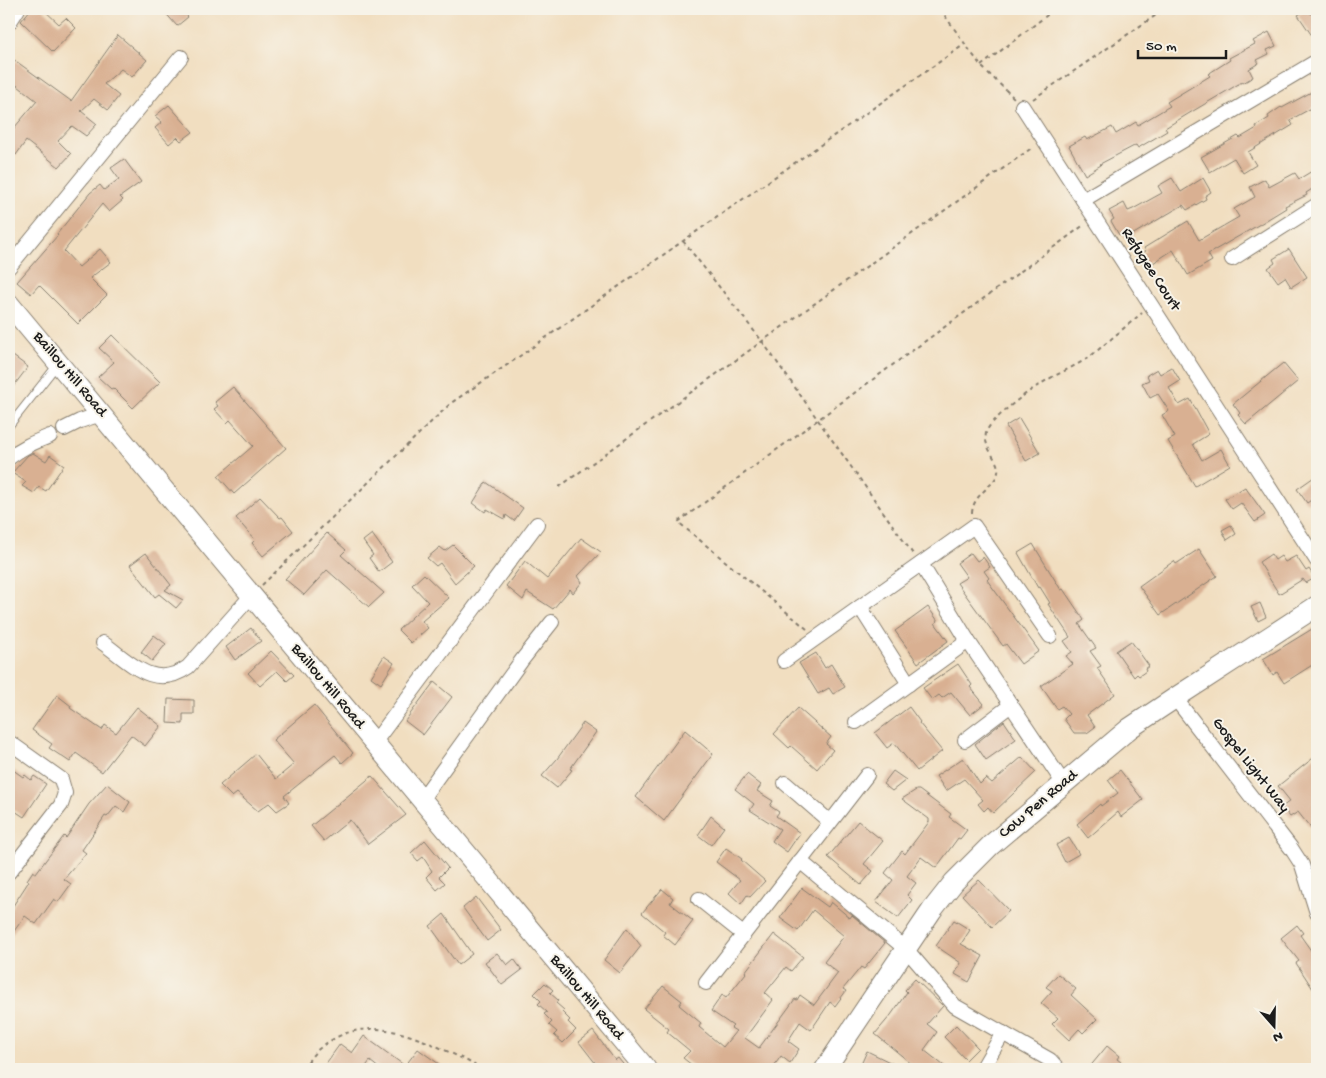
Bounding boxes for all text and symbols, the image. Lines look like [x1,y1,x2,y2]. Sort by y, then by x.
scale bar [1138,28,1226,60]
text: 50 m [1146,38,1177,56]
street label: Refugee Court [1116,225,1185,316]
street label: Baillou Hill Road [27,328,111,423]
street label: Baillou Hill Road [285,640,369,735]
street label: Gospel Light Way [1207,715,1293,817]
street label: Cow Pen Road [996,766,1083,843]
street label: Baillou Hill Road [544,951,628,1046]
north arrow [1248,1000,1298,1050]
text: N [1270,1026,1285,1045]

